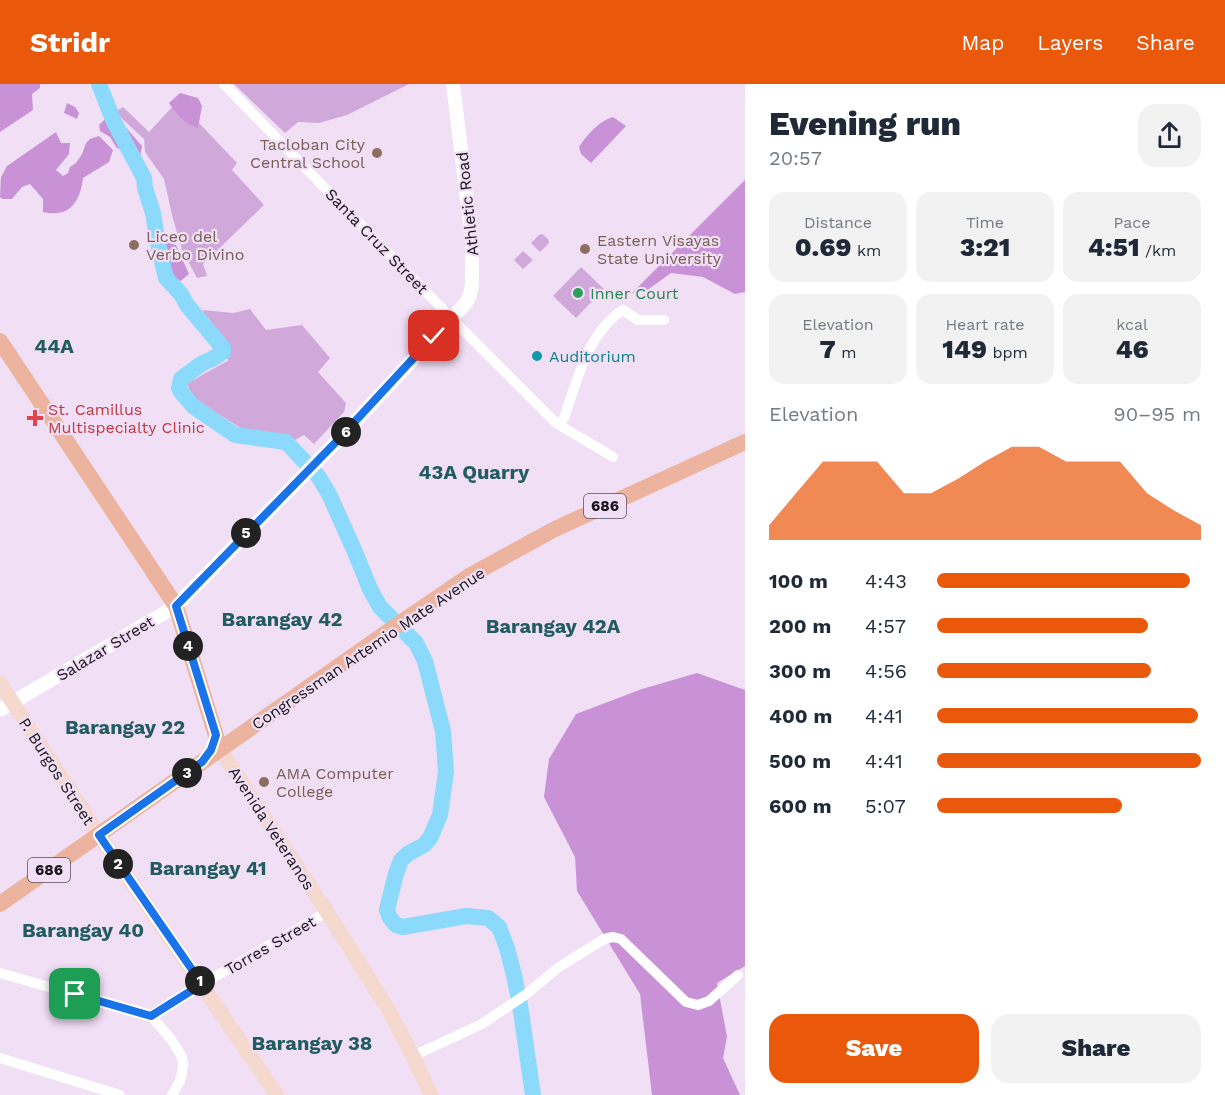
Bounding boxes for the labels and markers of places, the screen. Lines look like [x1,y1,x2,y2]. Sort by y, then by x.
place label: Tacloban City Central School [250,135,366,172]
marker: Tacloban City Central School [370,146,384,160]
place label: Liceo del Verbo Divino [146,227,244,264]
place label: Eastern Visayas State University [597,231,722,268]
marker: Liceo del Verbo Divino [127,238,141,252]
marker: Eastern Visayas State University [578,242,592,256]
place label: Inner Court [590,284,679,303]
marker: Inner Court [571,286,585,300]
pin [408,310,459,361]
place label: Auditorium [549,347,636,366]
marker: Auditorium [530,349,544,363]
place label: St. Camillus Multispecialty Clinic [48,400,205,437]
marker: St. Camillus Multispecialty Clinic [26,409,44,427]
pin: 6 [331,417,361,447]
pin: 5 [231,518,261,548]
pin: 4 [173,631,203,661]
pin: 3 [172,758,202,788]
place label: AMA Computer College [276,764,394,801]
marker: AMA Computer College [257,775,271,789]
pin: 2 [103,849,133,879]
pin: 1 [185,966,215,996]
pin [49,968,100,1019]

